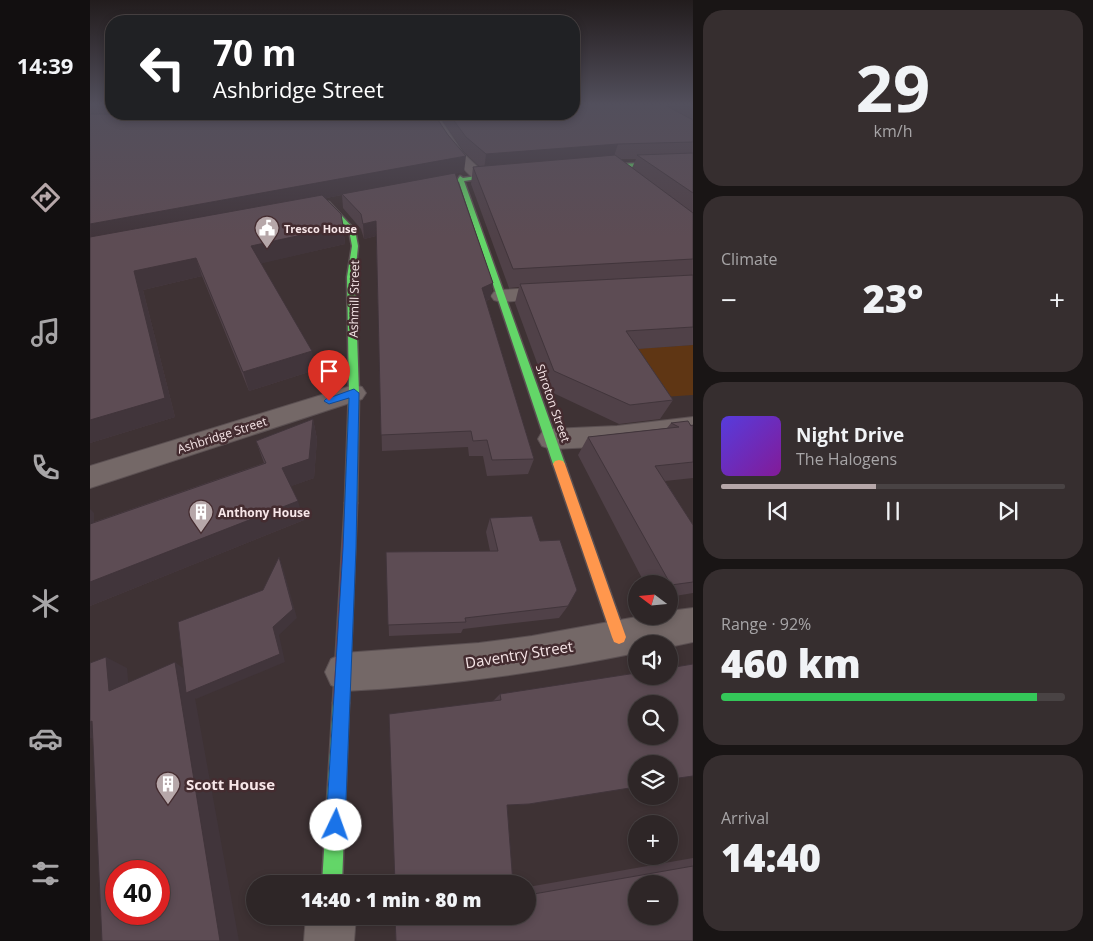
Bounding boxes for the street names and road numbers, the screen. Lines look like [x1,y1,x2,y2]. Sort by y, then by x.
street label: Ashmill Street [345,260,363,338]
street label: Shroton Street [532,362,574,444]
street label: Ashbridge Street [175,413,269,457]
street label: Daventry Street [464,636,574,672]

